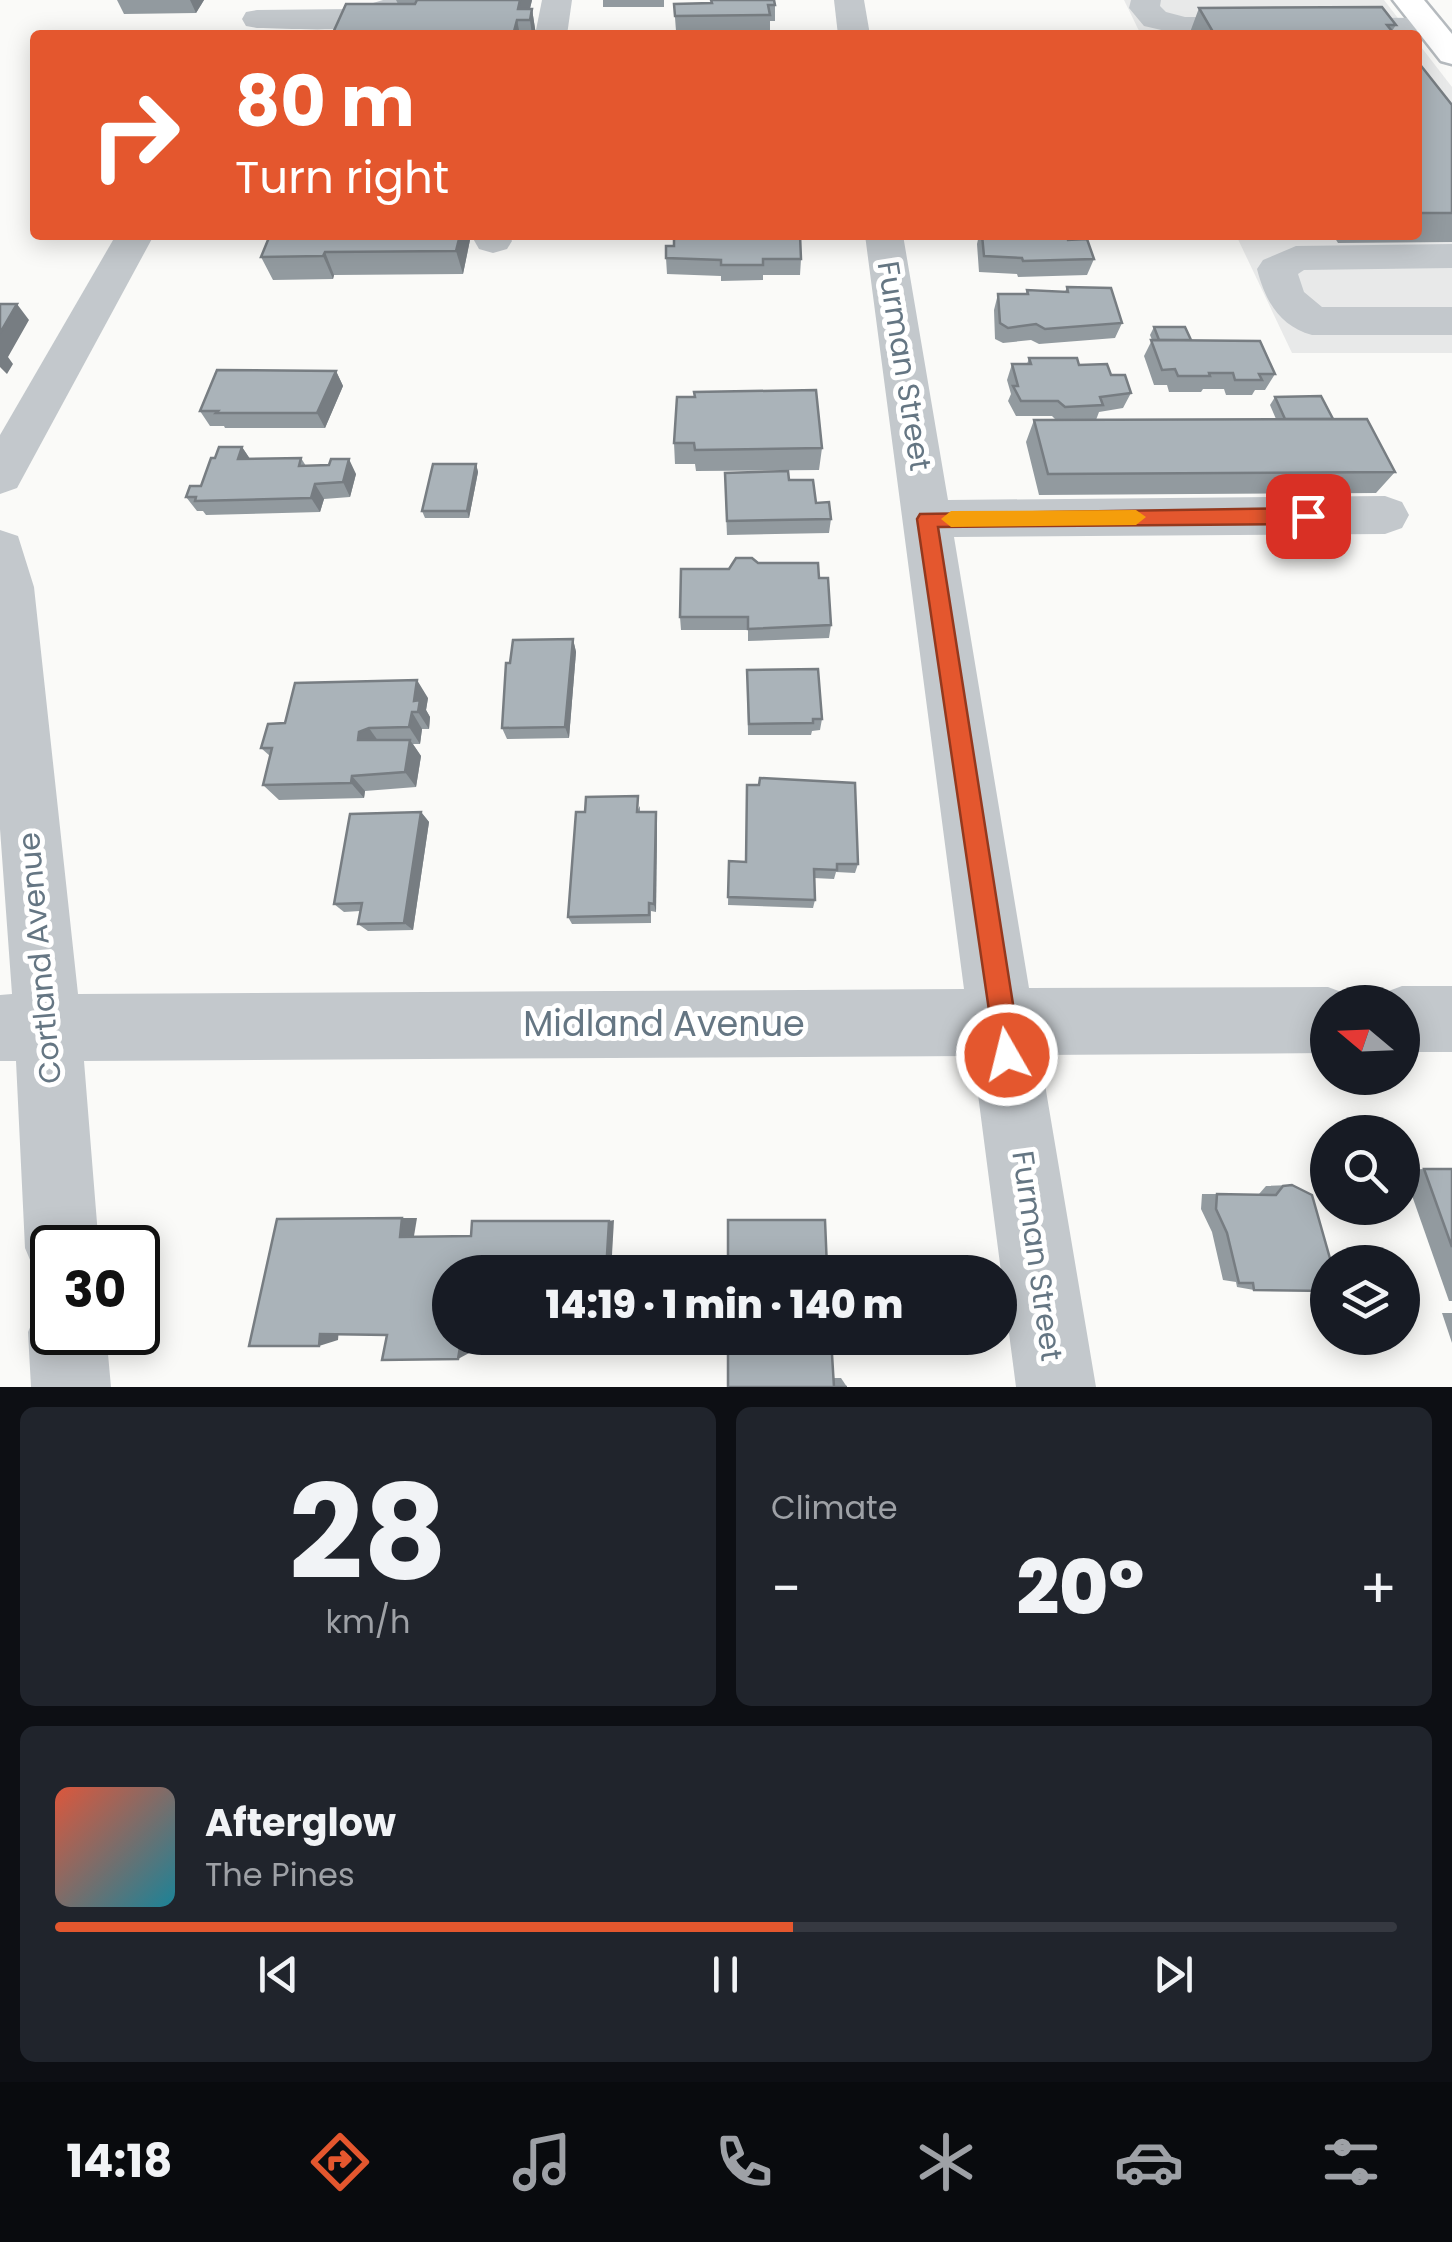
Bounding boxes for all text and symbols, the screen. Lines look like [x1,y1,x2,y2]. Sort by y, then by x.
text: 80 m [235,52,415,151]
icon: right [70,70,200,200]
text: Turn right [235,146,449,209]
street label: Furman Street [867,258,942,474]
pin [1266,474,1351,559]
icon: arrive [1281,489,1336,544]
street label: Cortland Avenue [7,831,72,1086]
north arrow [1310,985,1420,1095]
map controls [1310,985,1420,1355]
street label: Midland Avenue [523,999,805,1048]
position arrow [955,1003,1059,1107]
button: search [1310,1115,1420,1225]
street label: Furman Street [1001,1148,1074,1364]
speed limit sign: 30 [30,1225,160,1355]
button: layers [1310,1245,1420,1355]
text: 14:19 · 1 min · 140 m [546,1278,903,1331]
text: 28 [289,1441,447,1624]
text: Climate [771,1485,898,1530]
text: 20° [1016,1535,1144,1640]
text: − [771,1550,801,1627]
text: + [1359,1550,1397,1627]
text: km/h [325,1599,411,1644]
text: Afterglow [205,1796,396,1849]
text: The Pines [205,1852,355,1897]
icon: previous [251,1947,306,2002]
icon: pause [698,1947,753,2002]
icon: next [1146,1947,1201,2002]
icon: directions [305,2127,375,2197]
icon: music [507,2127,577,2197]
icon: phone [709,2127,779,2197]
icon: climate [911,2127,981,2197]
icon: car [1114,2127,1184,2197]
icon: filters [1316,2127,1386,2197]
text: 14:18 [66,2130,172,2193]

